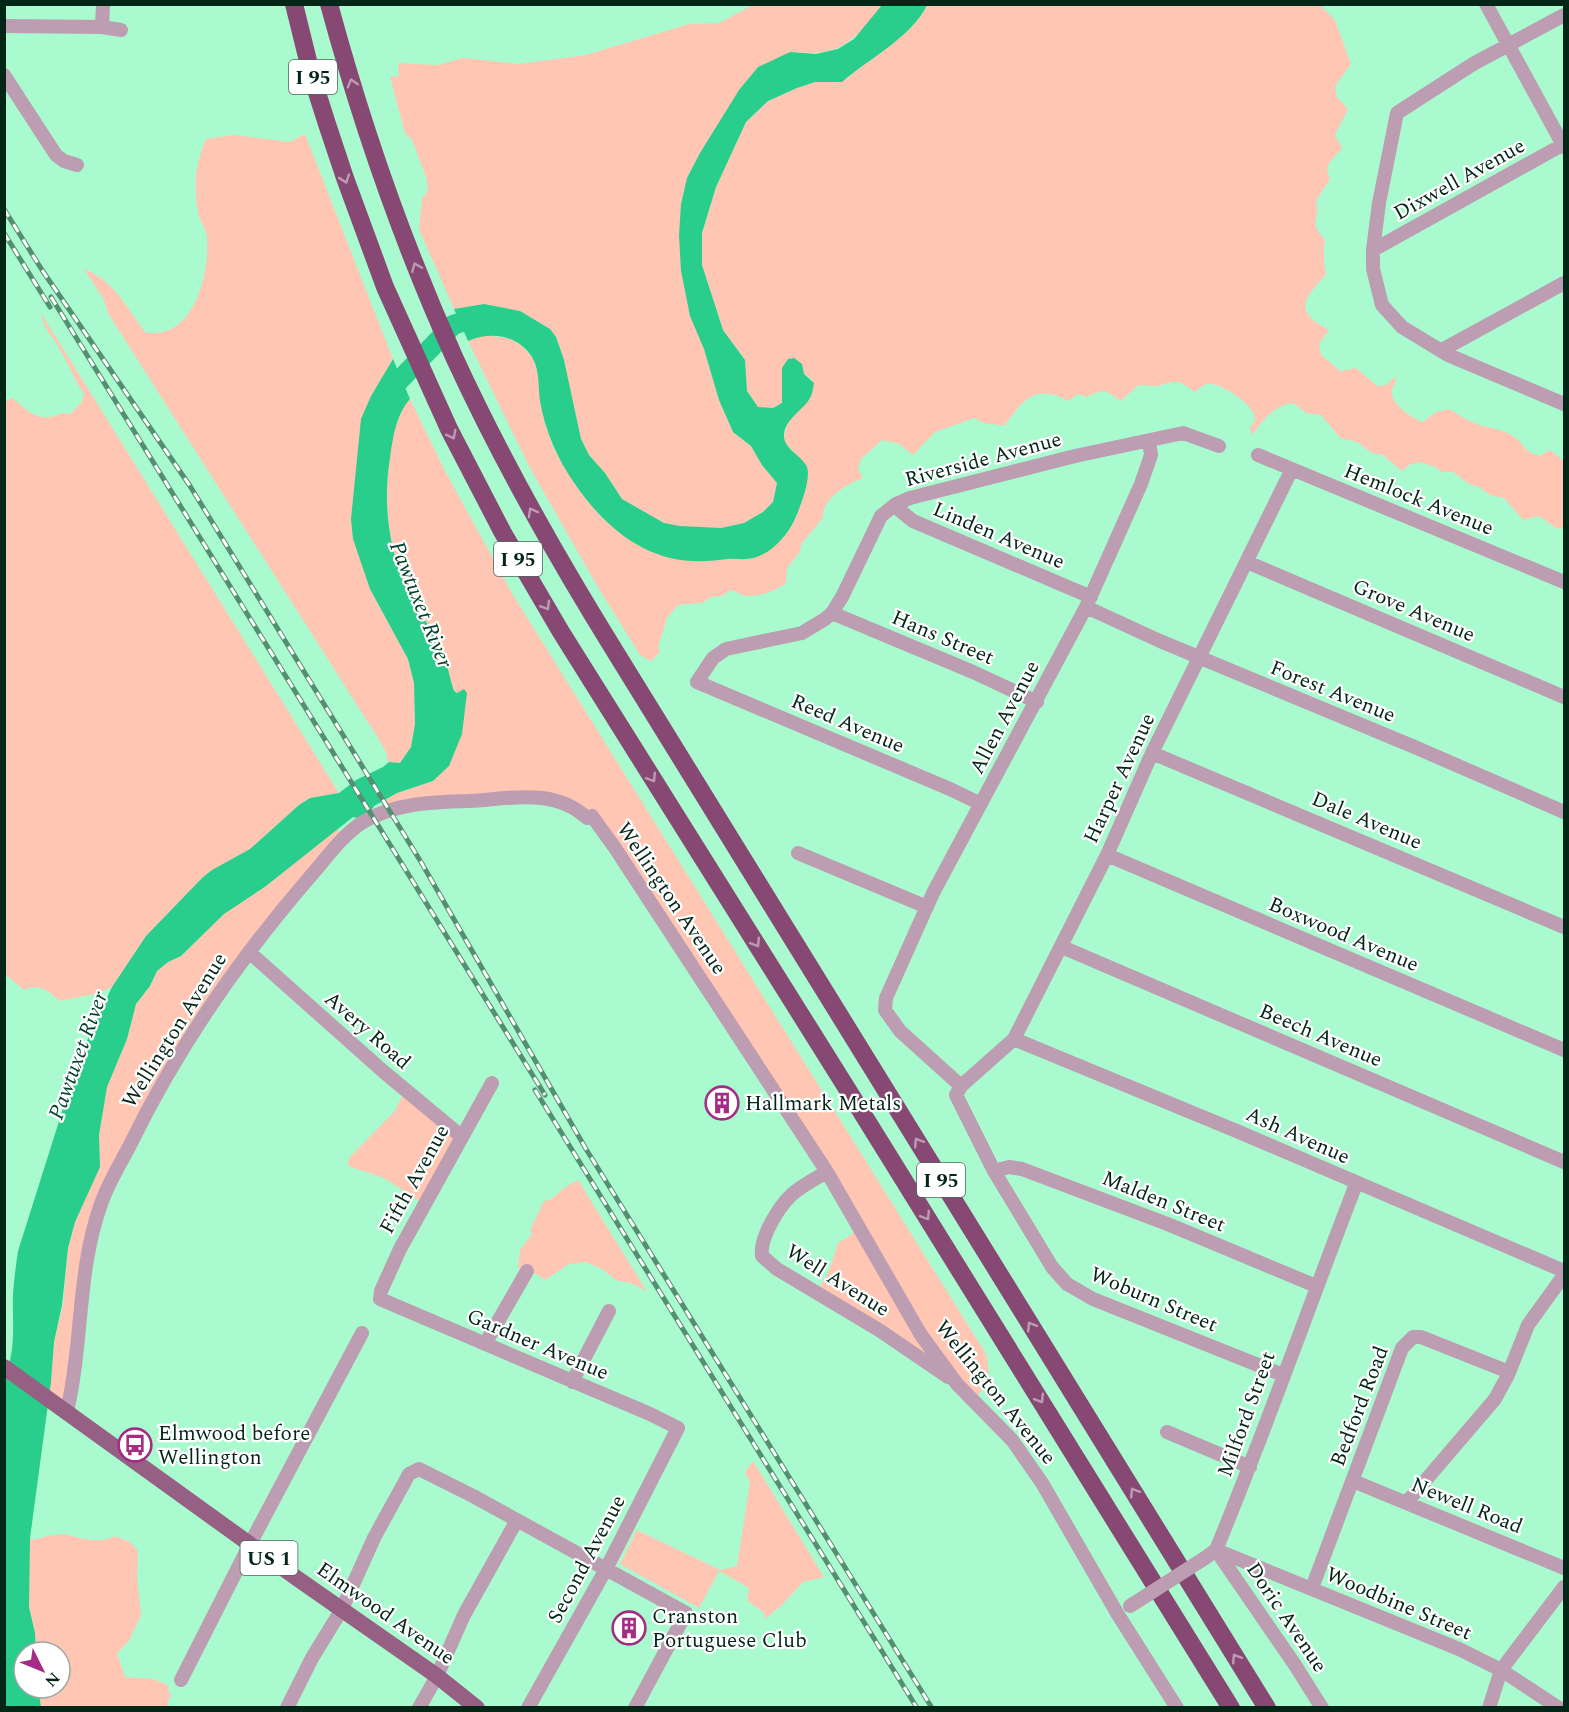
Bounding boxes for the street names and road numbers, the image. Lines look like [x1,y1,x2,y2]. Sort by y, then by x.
road number: I 95 [289,60,337,94]
street label: Dixwell Avenue [1388,130,1531,229]
street label: Riverside Avenue [901,424,1065,496]
street label: Hemlock Avenue [1339,455,1498,545]
street label: Linden Avenue [928,494,1070,578]
road number: I 95 [494,542,542,576]
street label: Grove Avenue [1347,571,1480,651]
street label: Hans Street [886,602,999,674]
street label: Forest Avenue [1265,652,1400,732]
street label: Allen Avenue [961,655,1048,780]
street label: Reed Avenue [786,686,909,762]
street label: Harper Avenue [1076,708,1164,849]
street label: Dale Avenue [1306,783,1427,859]
street label: Wellington Avenue [608,816,734,981]
street label: Boxwood Avenue [1263,889,1424,981]
street label: Wellington Avenue [114,946,236,1115]
street label: Avery Road [317,984,418,1078]
street label: Beech Avenue [1254,996,1387,1076]
street label: Ash Avenue [1240,1099,1355,1173]
street label: Fifth Avenue [372,1119,458,1240]
road number: I 95 [917,1163,965,1197]
street label: Malden Street [1097,1163,1230,1241]
street label: Well Avenue [779,1236,896,1325]
street label: Woburn Street [1085,1259,1222,1341]
street label: Gardner Avenue [461,1301,614,1389]
street label: Wellington Avenue [927,1313,1064,1472]
street label: Bedford Road [1322,1341,1398,1471]
street label: Milford Street [1209,1347,1285,1482]
street label: Newell Road [1406,1469,1527,1543]
street label: Second Avenue [540,1489,634,1630]
road number: US 1 [240,1541,298,1575]
street label: Elmwood Avenue [310,1554,461,1674]
street label: Doric Avenue [1237,1556,1335,1679]
street label: Woodbine Street [1321,1559,1477,1649]

